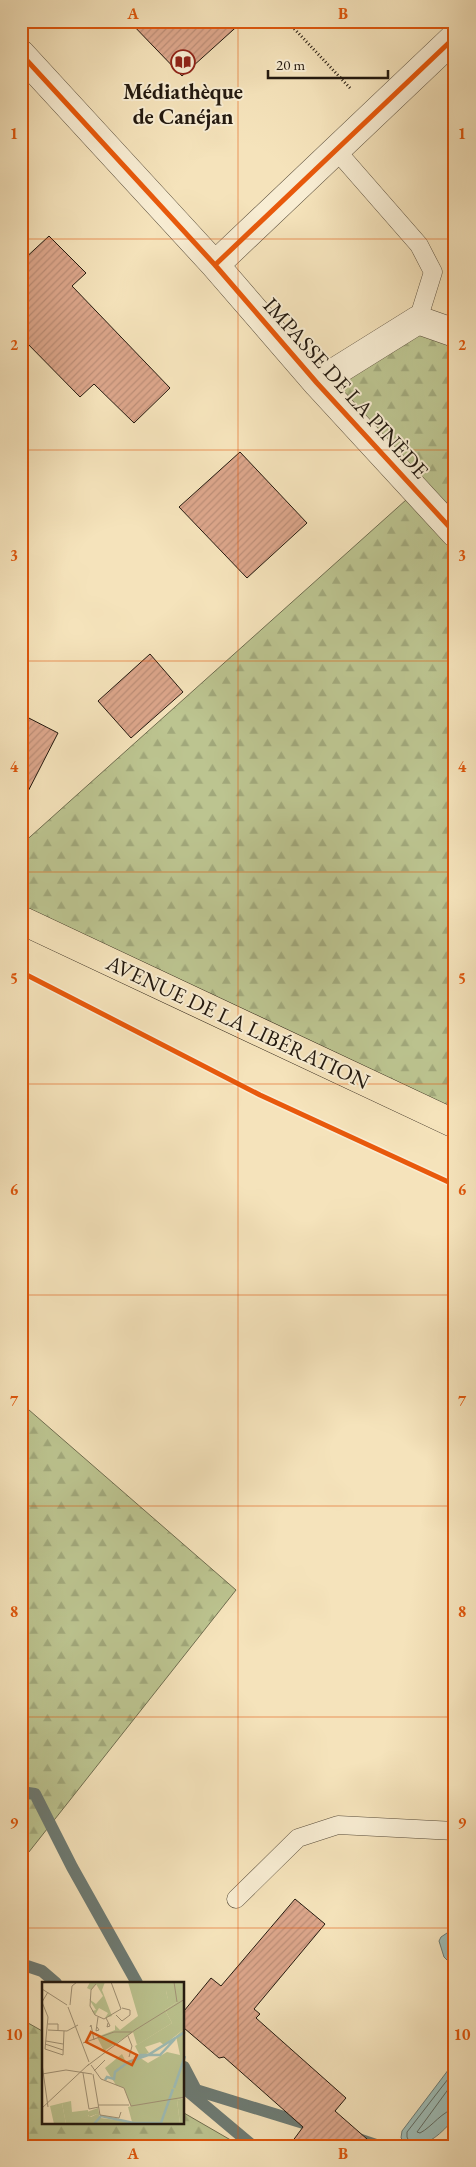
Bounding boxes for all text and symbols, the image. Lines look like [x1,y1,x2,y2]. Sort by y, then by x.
text: A [126,3,139,24]
text: B [338,3,348,24]
scale bar [268,48,388,80]
library icon: Médiathèque de Canéjan [170,49,196,75]
text: 20 m [276,55,305,74]
place label: Médiathèque de Canéjan [123,77,243,131]
text: 1 [10,123,18,144]
text: 1 [458,123,466,144]
street label: IMPASSE DE LA PINÈDE [257,291,435,485]
text: 2 [10,334,19,355]
text: 2 [458,334,467,355]
text: 3 [10,545,18,566]
text: 3 [458,545,466,566]
text: 4 [10,756,19,777]
text: 4 [458,756,467,777]
street label: AVENUE DE LA LIBÉRATION [101,948,375,1096]
text: 5 [10,968,18,989]
text: 5 [458,968,466,989]
text: 6 [10,1179,19,1200]
text: 6 [458,1179,467,1200]
text: 7 [10,1390,19,1411]
text: 7 [458,1390,467,1411]
text: 8 [10,1601,18,1622]
text: 8 [458,1601,466,1622]
text: 9 [10,1812,19,1833]
text: 9 [458,1812,467,1833]
inset map [42,1982,185,2124]
text: 10 [6,2024,23,2045]
text: 10 [454,2024,471,2045]
text: A [126,2143,139,2164]
text: B [338,2143,348,2164]

